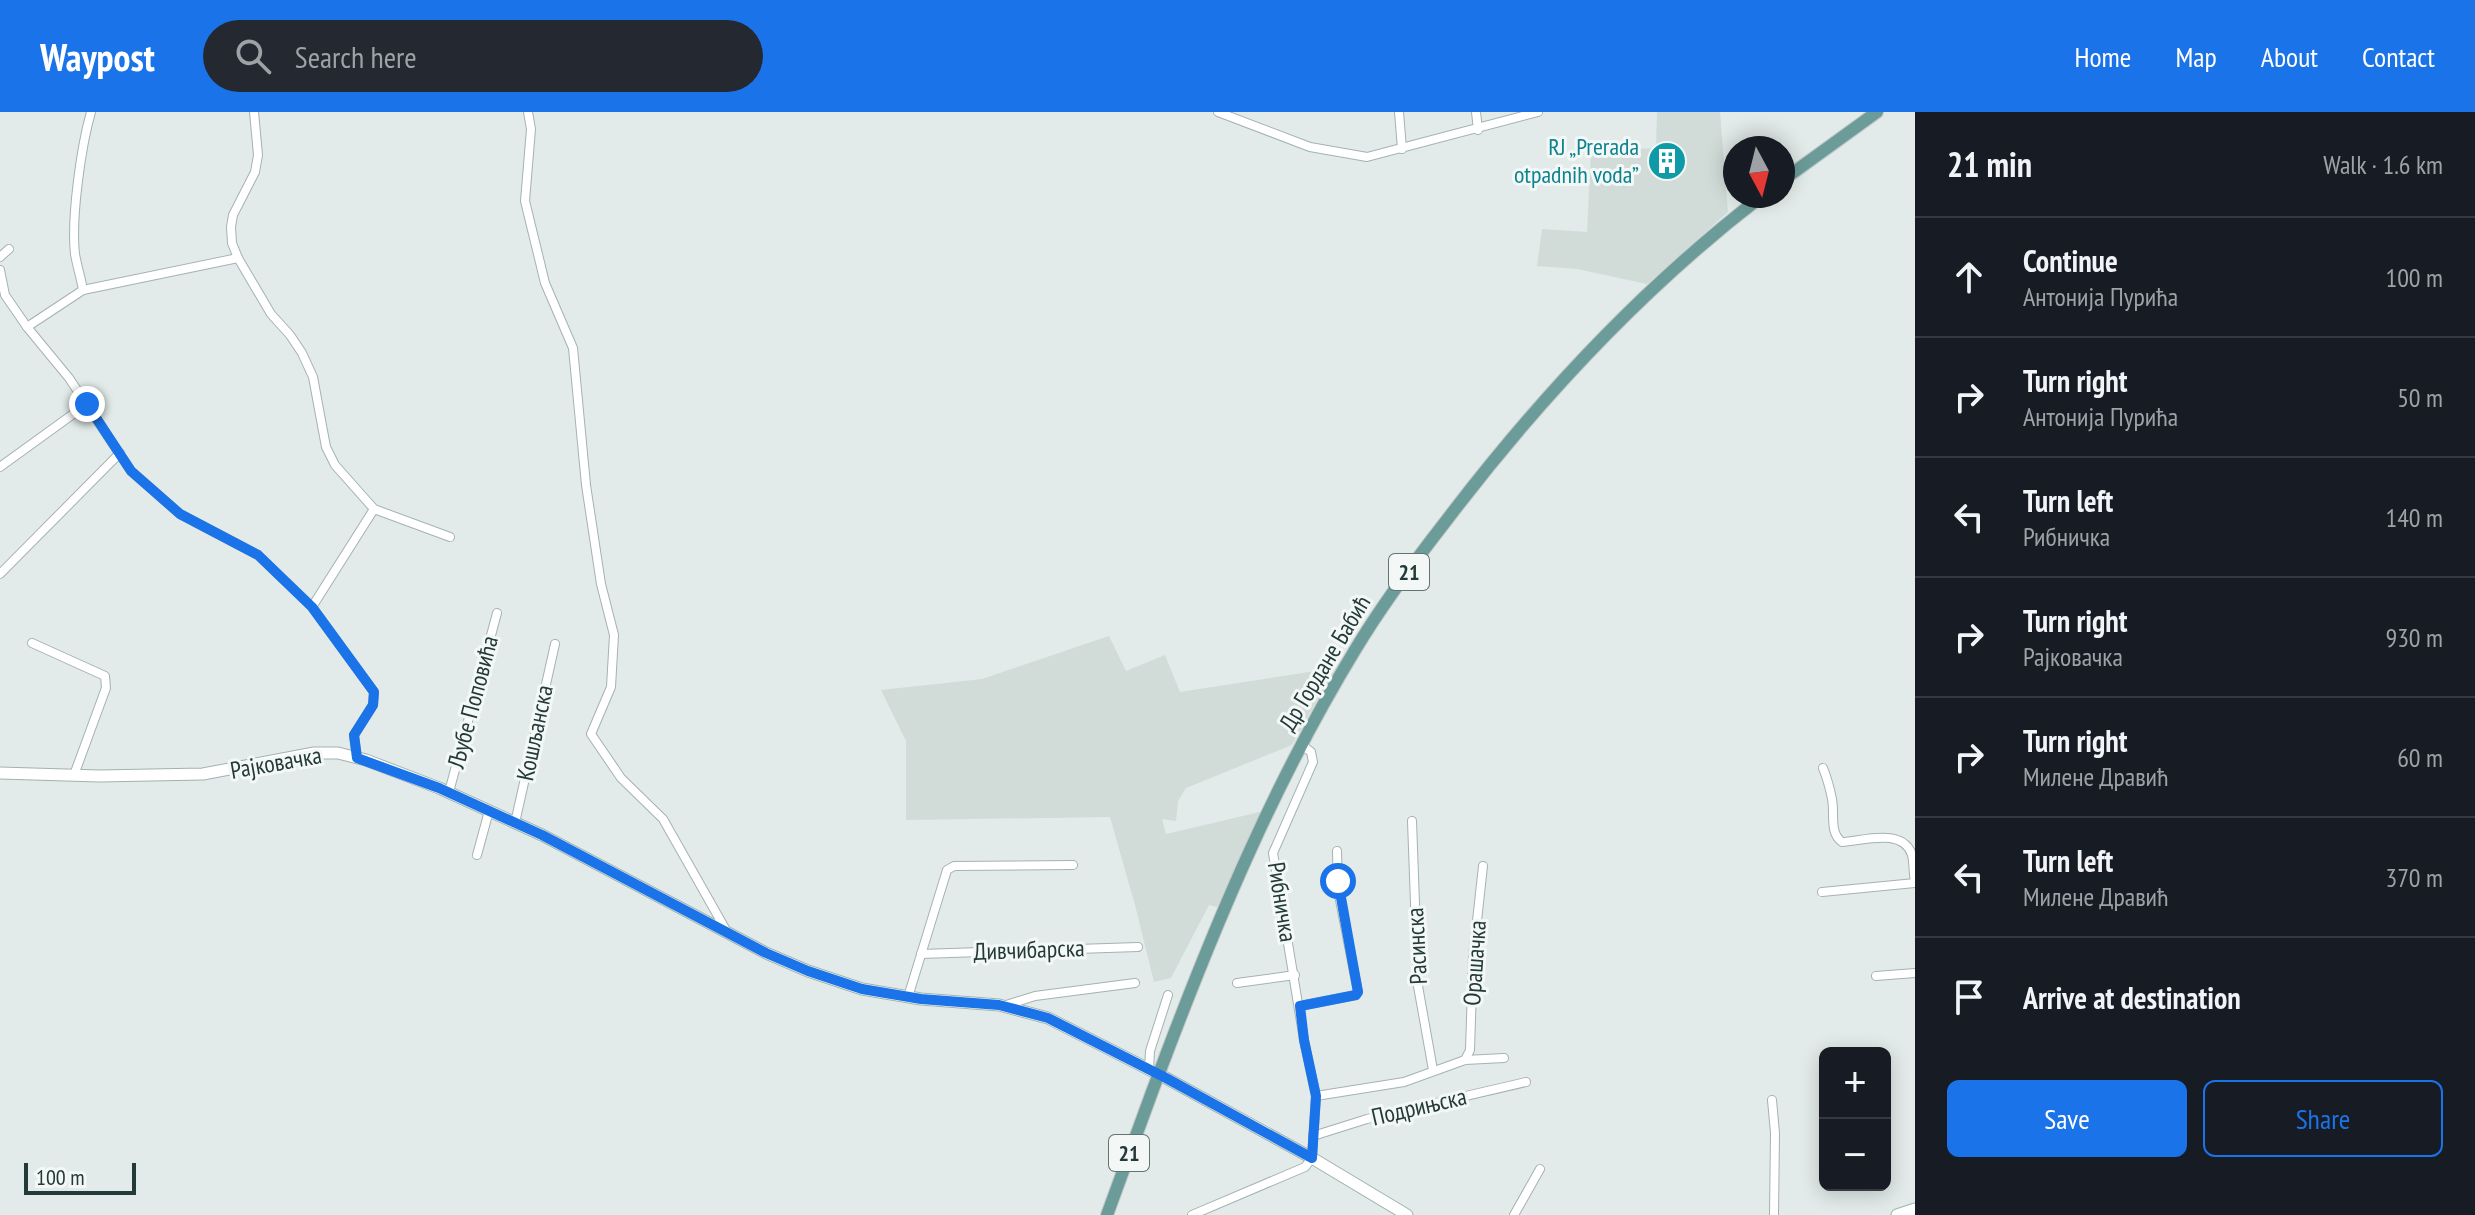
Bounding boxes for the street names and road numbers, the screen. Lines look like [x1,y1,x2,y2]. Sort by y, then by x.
road number: 21 [1389,554,1429,590]
street label: Др Гордане Бабић [1272,589,1377,736]
street label: Љубе Поповића [440,632,505,773]
street label: Кошљанска [509,682,560,784]
street label: Рајковачка [228,739,324,786]
street label: Рибничка [1261,860,1304,944]
street label: Расинска [1399,907,1434,985]
street label: Орашачка [1456,919,1493,1007]
street label: Дивчибарска [973,932,1085,967]
street label: Подрињска [1368,1081,1469,1132]
road number: 21 [1109,1135,1149,1171]

